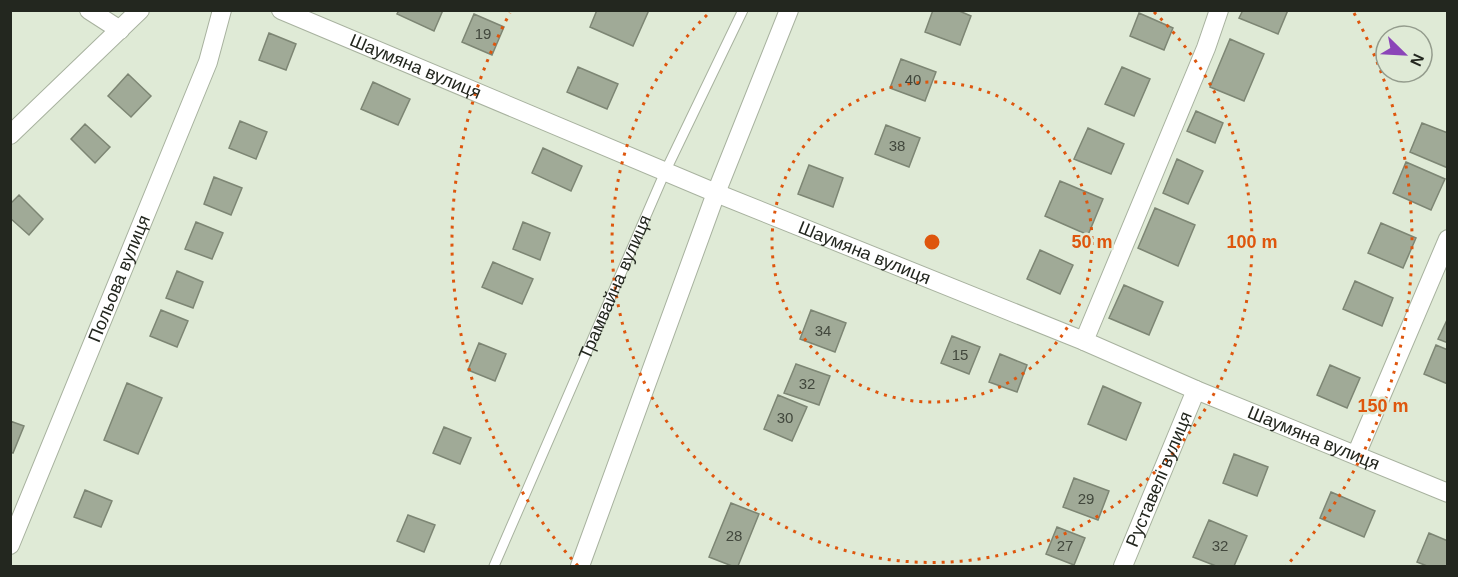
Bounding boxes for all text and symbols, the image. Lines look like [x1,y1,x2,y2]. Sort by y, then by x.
north arrow [1374,24,1434,84]
house number: 19 [475,25,491,42]
street label: Шаумяна вулиця [347,30,484,103]
text: N [1407,51,1427,69]
house number: 40 [905,71,921,88]
house number: 38 [889,137,905,154]
street label: Польова вулиця [84,212,154,345]
street label: Трамвайна вулиця [575,212,655,362]
street label: Шаумяна вулиця [796,217,933,288]
centre of rings [922,232,942,252]
text: 50 m [1071,232,1113,252]
text: 100 m [1226,232,1278,252]
house number: 34 [815,322,831,339]
house number: 15 [952,346,968,363]
house number: 32 [799,375,815,392]
text: 150 m [1357,396,1409,416]
street label: Шаумяна вулиця [1245,402,1383,474]
house number: 30 [777,409,793,426]
street label: Руставелі вулиця [1122,409,1196,550]
house number: 29 [1078,490,1094,507]
house number: 28 [726,527,742,544]
house number: 27 [1057,537,1073,554]
house number: 32 [1212,537,1228,554]

